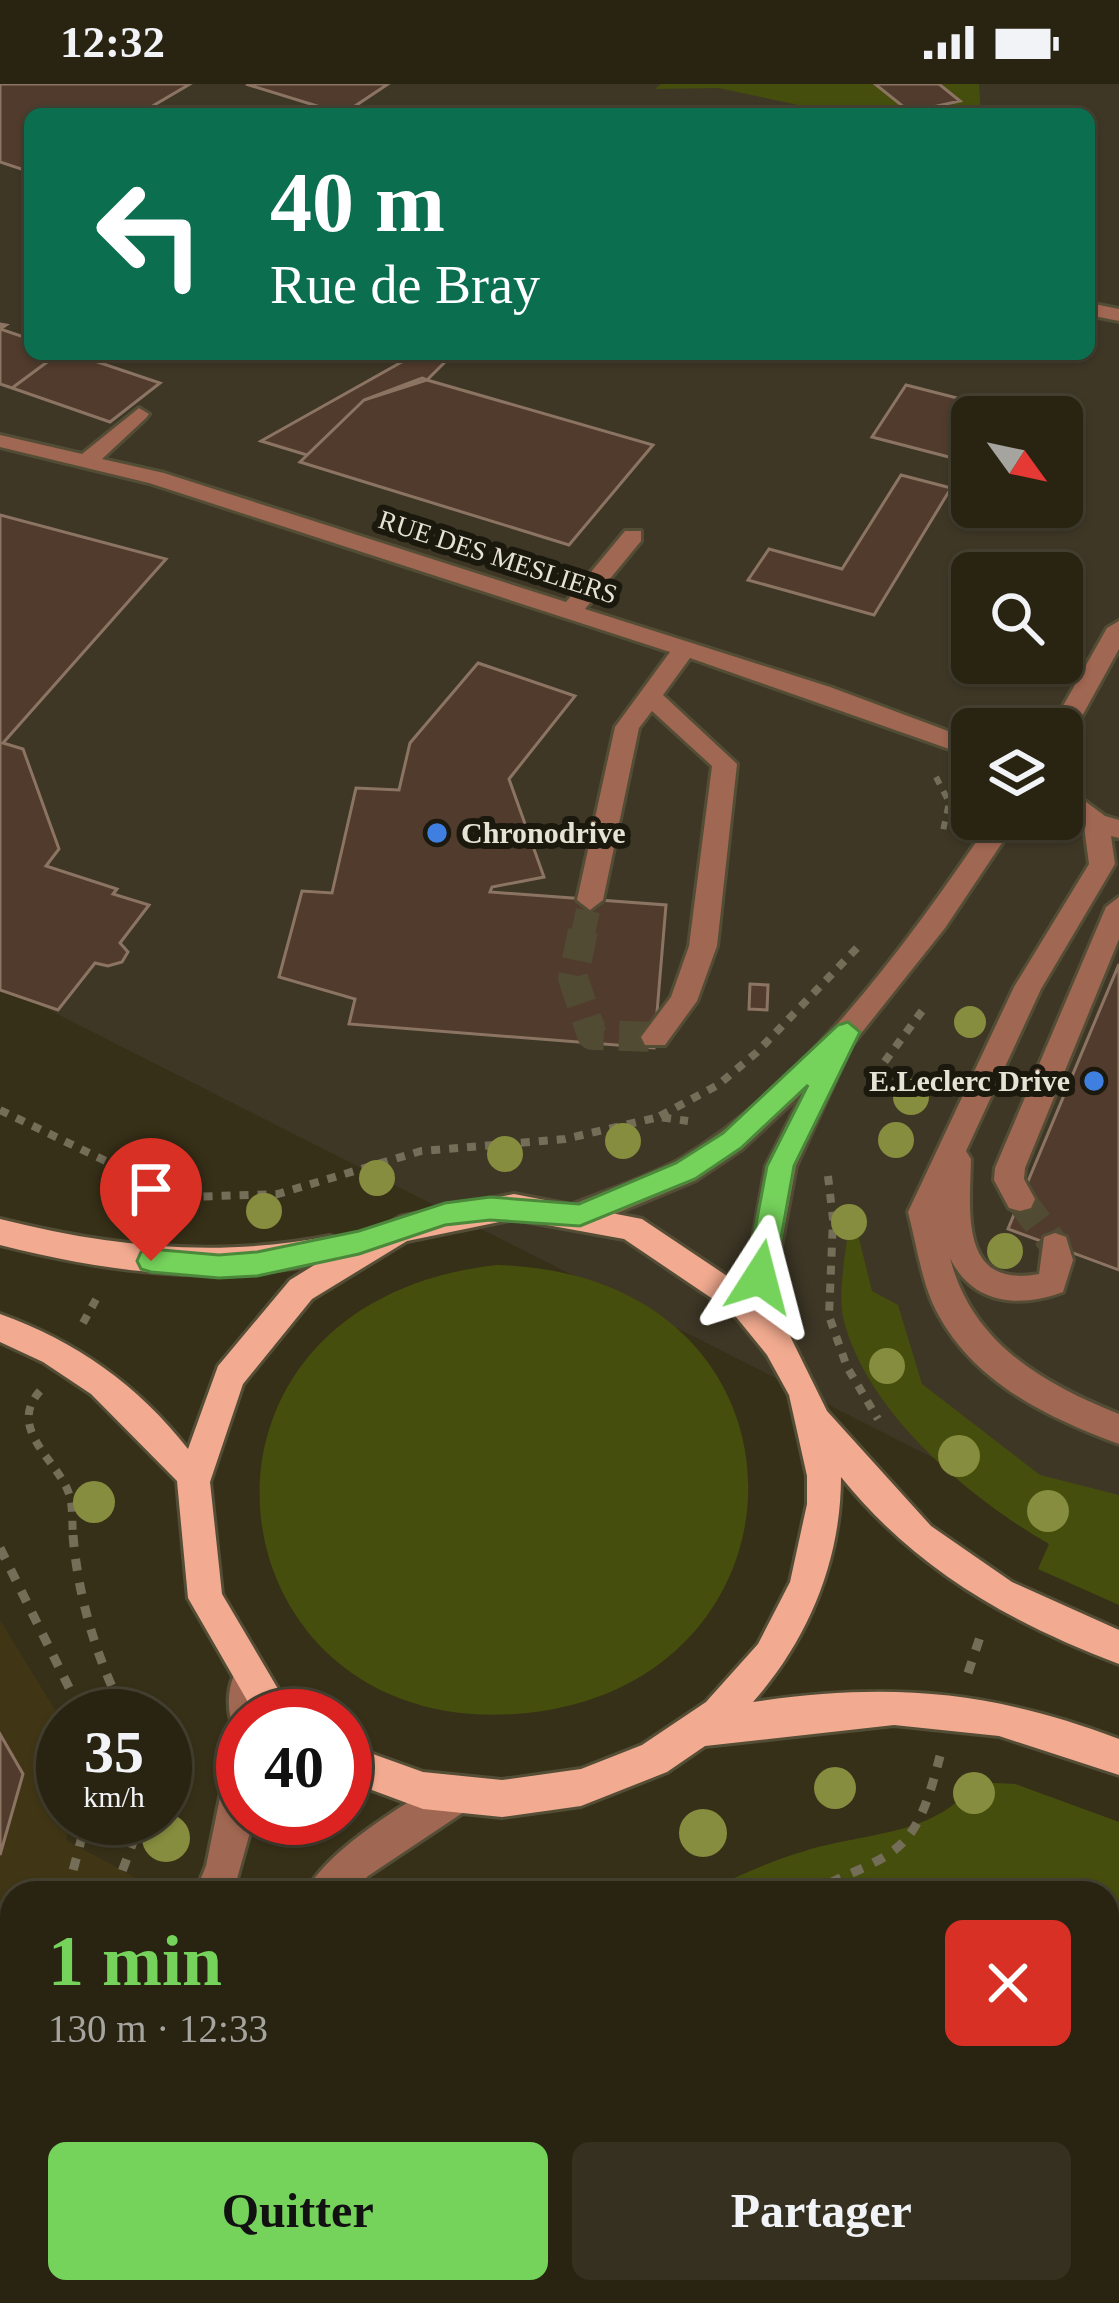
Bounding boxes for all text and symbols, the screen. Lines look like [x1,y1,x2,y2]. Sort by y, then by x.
text: 12:32 [60,17,165,67]
icon: left [72,156,228,312]
text: 40 m [270,156,445,249]
text: Rue de Bray [270,255,540,315]
north arrow [951,396,1083,528]
map controls [951,396,1083,840]
street label: RUE DES MESLIERS [375,504,621,610]
button: search [951,552,1083,684]
button: layers [951,708,1083,840]
place label: Chronodrive [461,816,625,849]
marker: Chronodrive [424,820,450,846]
place label: E.Leclerc Drive [869,1064,1070,1097]
marker: E.Leclerc Drive [1081,1068,1107,1094]
pin [100,1138,202,1261]
icon: arrive [118,1156,184,1222]
position arrow [697,1214,823,1340]
speed limit sign: 40 [216,1689,372,1845]
text: 35 [84,1719,144,1785]
text: km/h [83,1780,145,1813]
button: close [945,1920,1071,2046]
text: 1 min [48,1921,222,2001]
text: 130 m · 12:33 [48,2007,268,2050]
button: Quitter [48,2142,548,2280]
button: Partager [572,2142,1071,2280]

